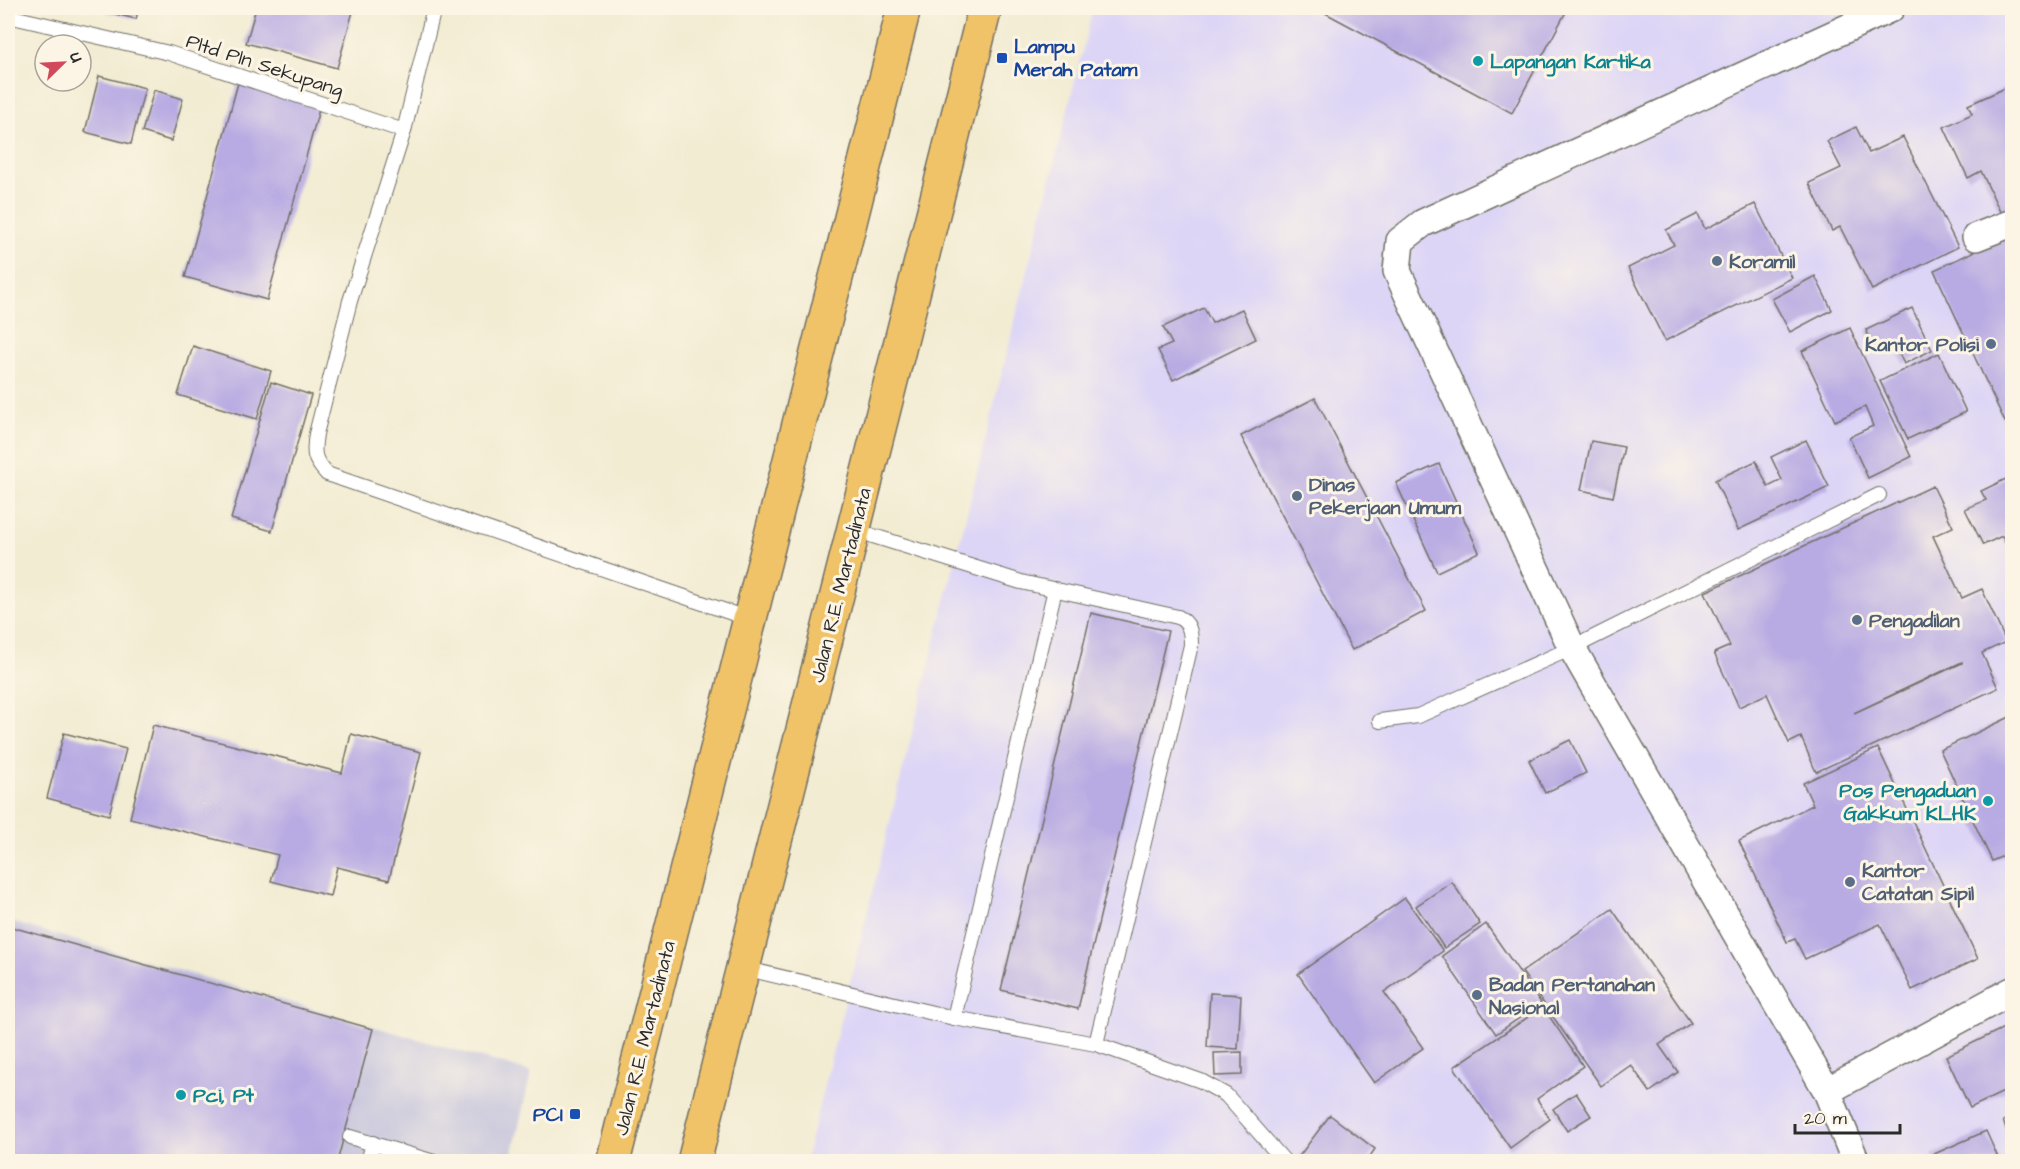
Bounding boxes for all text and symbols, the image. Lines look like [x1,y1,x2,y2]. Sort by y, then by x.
street label: Pltd Pln Sekupang [182,27,347,106]
north arrow [33,33,93,93]
place label: Lampu Merah Patam [1014,33,1138,84]
place label: Lapangan Kartika [1490,48,1652,77]
text: U [64,49,88,66]
marker: Lampu Merah Patam [995,51,1009,65]
marker: Lapangan Kartika [1471,54,1485,68]
place label: Koramil [1729,248,1795,276]
marker: Koramil [1710,254,1724,268]
place label: Kantor Polisi [1865,331,1980,359]
marker: Kantor Polisi [1984,337,1998,351]
place label: Dinas Pekerjaan Umum [1309,471,1462,522]
street label: Jalan R.E. Martadinata [803,485,879,685]
marker: Dinas Pekerjaan Umum [1290,489,1304,503]
place label: Pengadilan [1869,607,1960,636]
marker: Pengadilan [1850,613,1864,627]
place label: Pos Pengaduan Gakkum KLHK [1839,777,1977,828]
marker: Pos Pengaduan Gakkum KLHK [1981,794,1995,808]
place label: Kantor Catatan Sipil [1862,857,1974,908]
marker: Kantor Catatan Sipil [1843,875,1857,889]
street label: Jalan R.E. Martadinata [607,938,683,1138]
place label: Badan Pertanahan Nasional [1489,971,1655,1022]
marker: Badan Pertanahan Nasional [1470,988,1484,1002]
place label: Pci, Pt [193,1082,255,1110]
marker: Pci, Pt [174,1088,188,1102]
scale bar [1795,1097,1900,1135]
place label: PCI [533,1101,563,1129]
text: 20 m [1804,1106,1847,1131]
marker: PCI [568,1107,582,1121]

